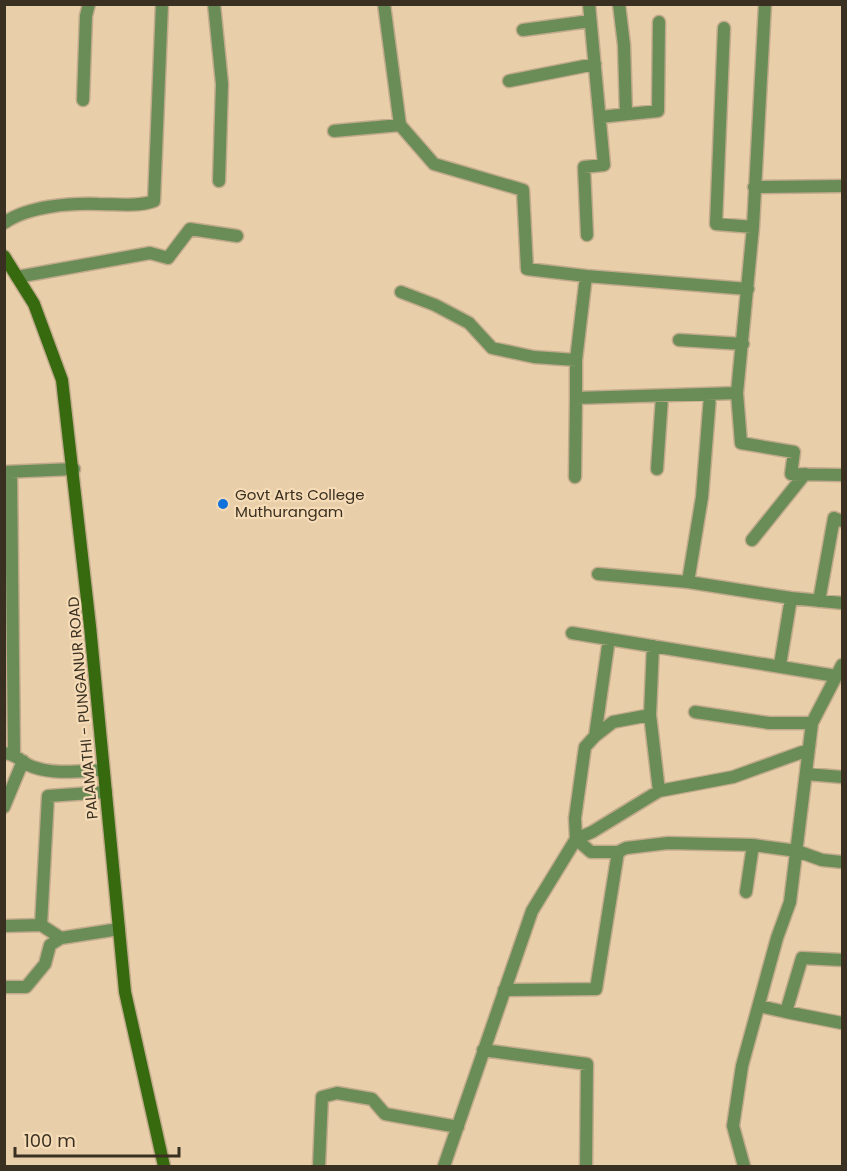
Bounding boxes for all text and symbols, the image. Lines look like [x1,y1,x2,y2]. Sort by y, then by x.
place label: Govt Arts College Muthurangam [235,484,364,522]
marker: Govt Arts College Muthurangam [216,497,230,511]
street label: PALAMATHI - PUNGANUR ROAD [62,596,103,820]
scale bar [15,1120,178,1158]
text: 100 m [24,1128,76,1153]

